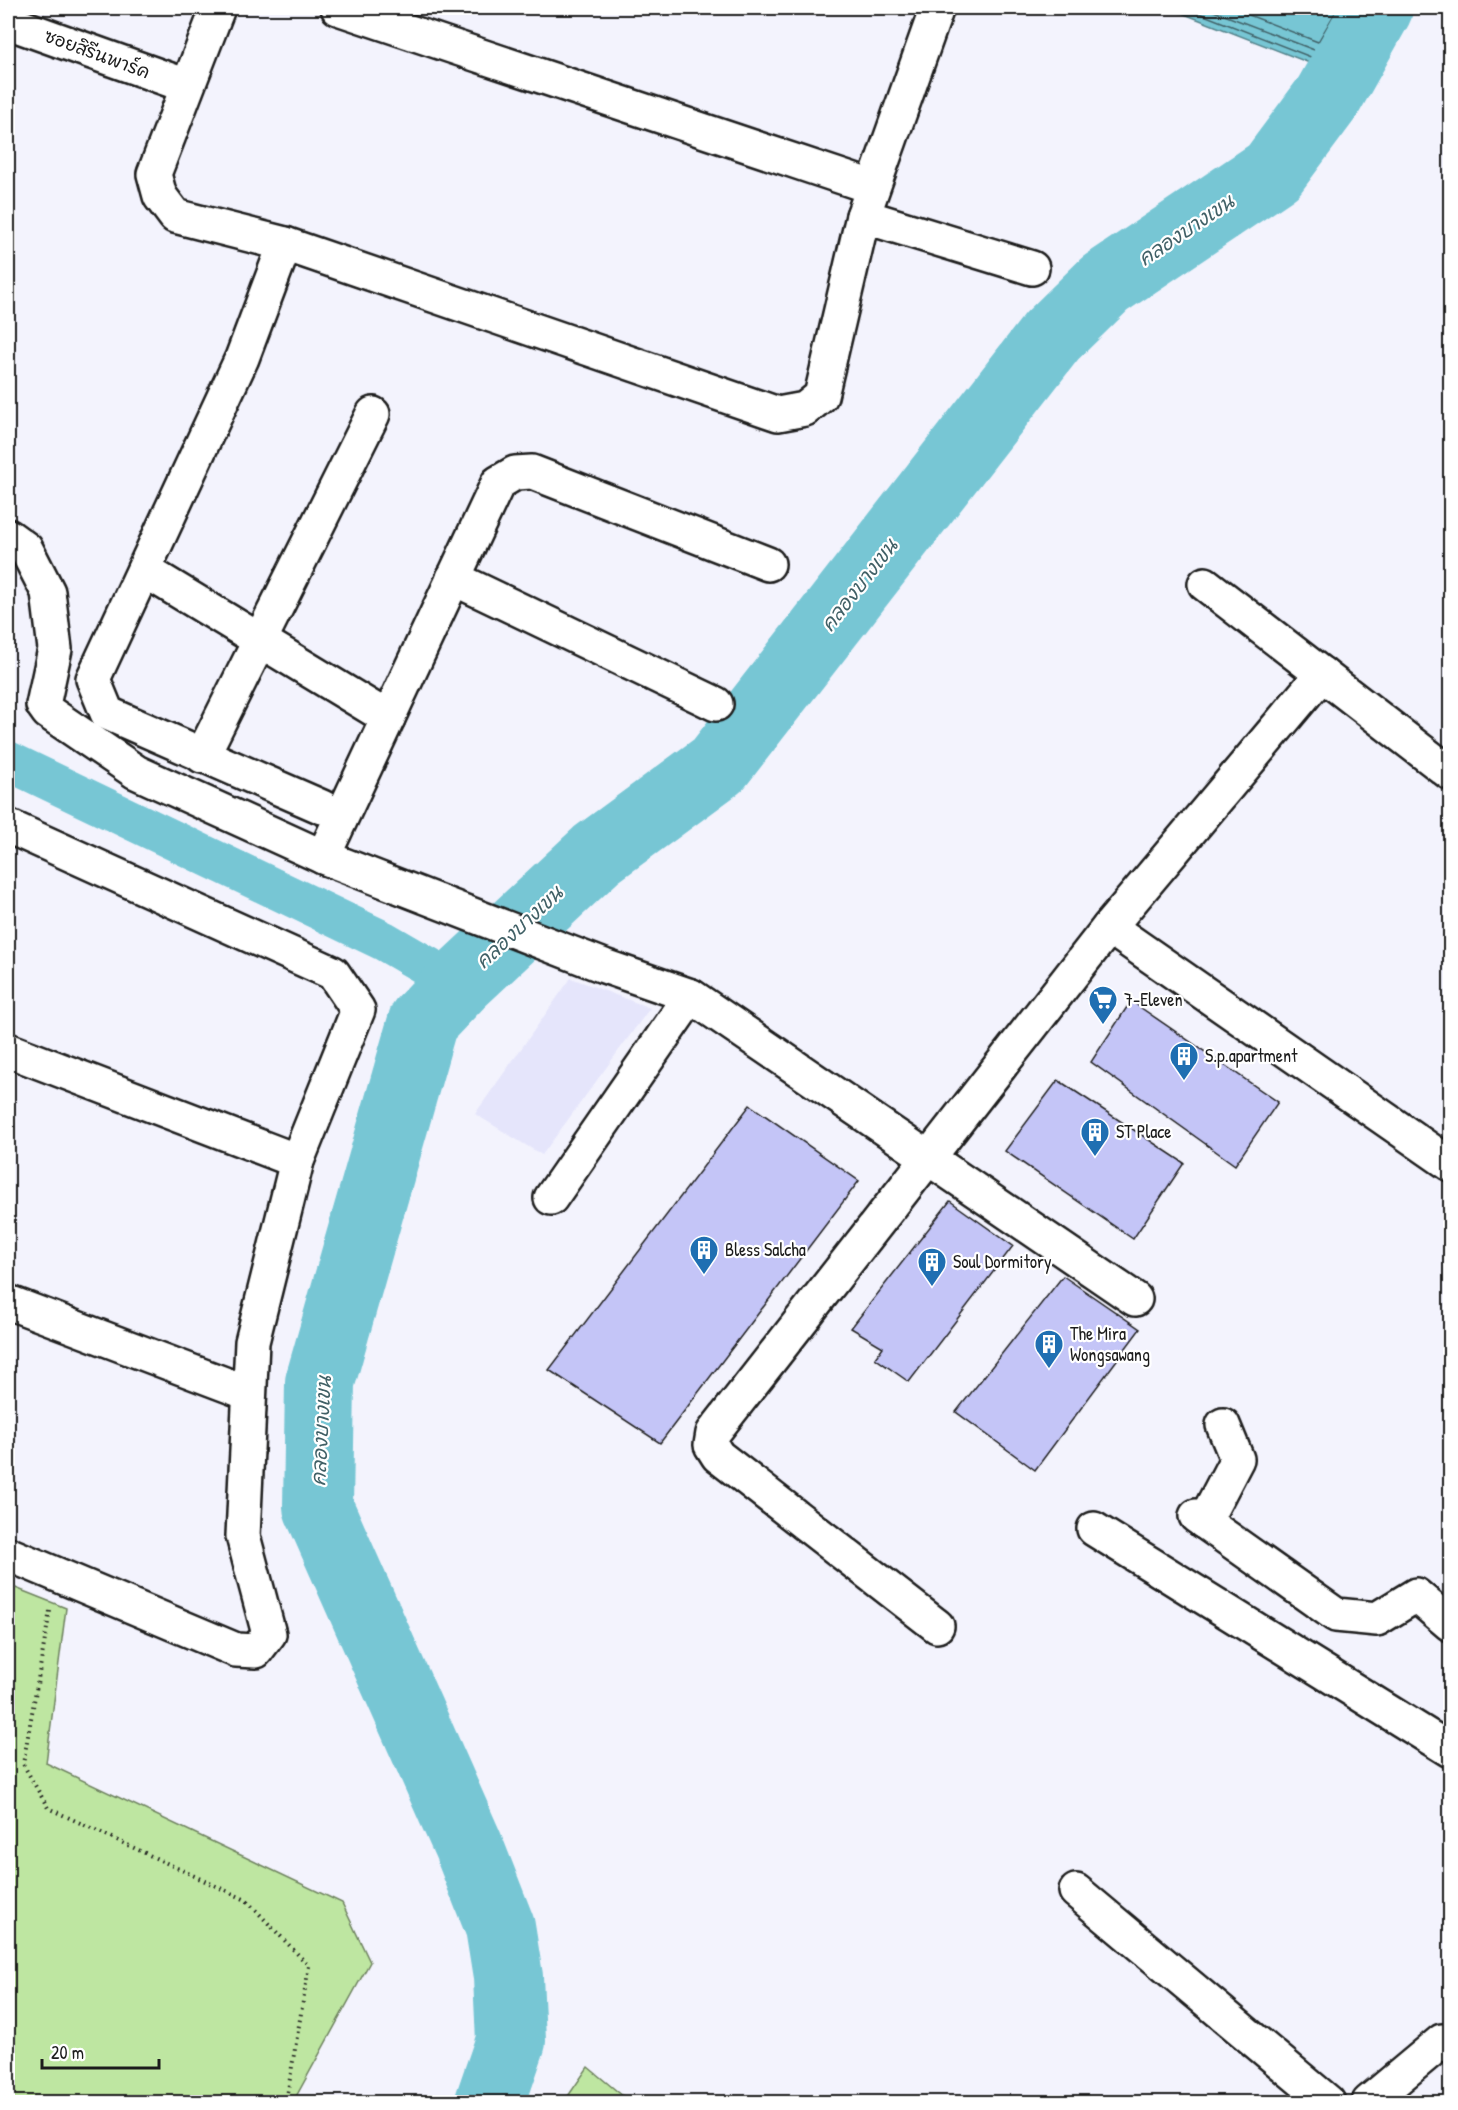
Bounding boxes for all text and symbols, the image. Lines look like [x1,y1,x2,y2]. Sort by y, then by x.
street label: ซอยสิรีนพาร์ค [41,23,153,84]
water label: คลองบางเขน [1133,187,1240,272]
water label: คลองบางเขน [814,532,904,636]
water label: คลองบางเขน [469,878,569,974]
supermarket icon: 7-Eleven [1087,984,1119,1026]
place label: 7-Eleven [1124,987,1183,1012]
building icon: S.p.apartment [1168,1040,1200,1082]
place label: S.p.apartment [1205,1043,1298,1068]
building icon: ST Place [1079,1116,1111,1158]
place label: ST Place [1116,1119,1171,1144]
building icon: Bless Salcha [688,1234,720,1276]
place label: Bless Salcha [725,1237,806,1262]
building icon: Soul Dormitory [916,1246,948,1288]
place label: Soul Dormitory [953,1249,1052,1274]
place label: The Mira Wongsawang [1070,1321,1150,1367]
building icon: The Mira Wongsawang [1033,1328,1065,1370]
water label: คลองบางเขน [304,1374,337,1487]
scale bar [42,2032,159,2070]
text: 20 m [51,2040,84,2065]

